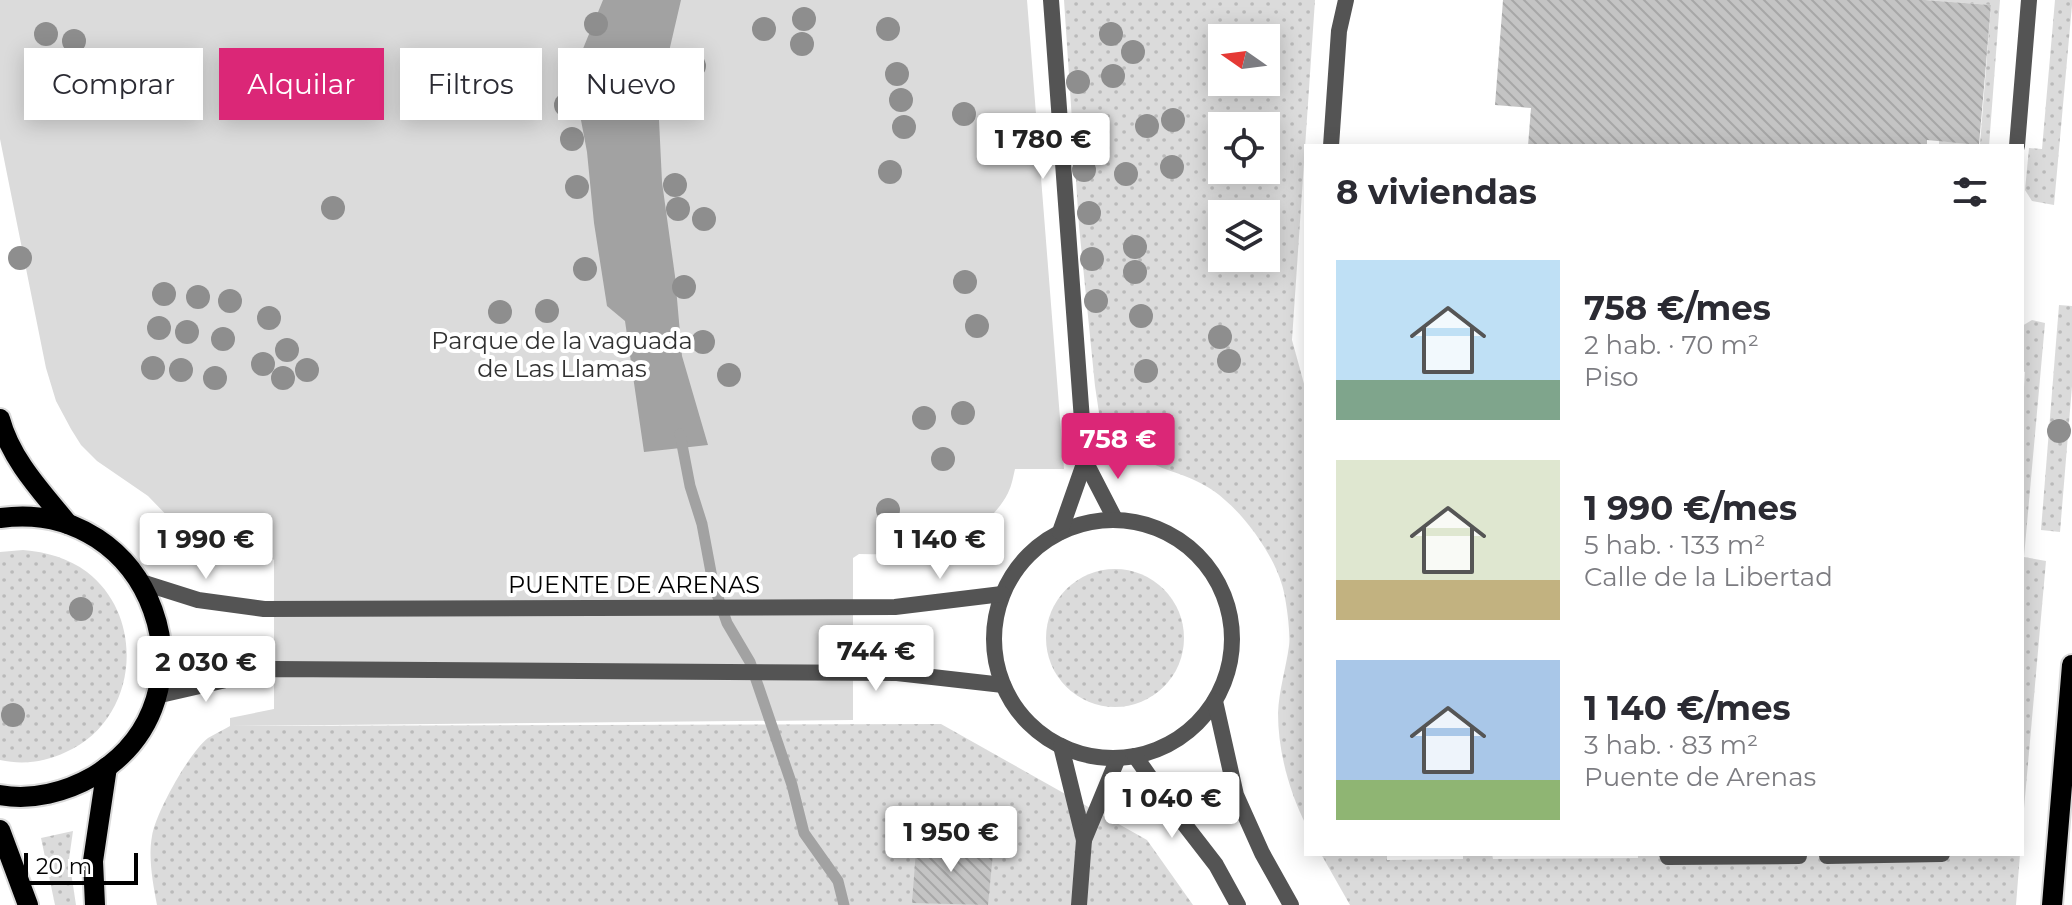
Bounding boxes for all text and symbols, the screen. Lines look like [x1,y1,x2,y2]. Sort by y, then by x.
north arrow [1208,24,1280,96]
map controls [1208,24,1280,272]
chip: Comprar [24,48,203,120]
chip: Alquilar [219,48,384,120]
chip: Filtros [400,48,542,120]
chip: Nuevo [558,48,704,120]
button: locate [1208,112,1280,184]
pin: 1 780 € [969,113,1117,181]
text: 1 780 € [995,123,1091,155]
icon: filters [1948,170,1992,214]
text: 8 viviendas [1336,171,1537,213]
button: layers [1208,200,1280,272]
text: 758 €/mes [1584,287,1771,329]
icon: home [1400,292,1496,388]
park label: Parque de la vaguada de Las Llamas [431,326,693,383]
text: 2 hab. · 70 m² [1584,329,1759,361]
text: Piso [1584,361,1639,393]
pin: 758 € [1062,413,1174,481]
text: 758 € [1080,423,1156,455]
text: 1 990 €/mes [1584,487,1797,529]
icon: home [1400,492,1496,588]
pin: 1 990 € [132,513,280,581]
pin: 1 140 € [866,513,1014,581]
text: 1 990 € [158,523,254,555]
text: 1 140 € [894,523,986,555]
text: 5 hab. · 133 m² [1584,529,1766,561]
text: Calle de la Libertad [1584,561,1833,593]
street label: PUENTE DE ARENAS [508,570,760,599]
pin: 744 € [820,625,932,693]
text: 744 € [837,635,915,667]
pin: 2 030 € [132,636,280,704]
text: 2 030 € [155,646,257,678]
text: 1 140 €/mes [1584,687,1790,729]
icon: home [1400,692,1496,788]
text: 3 hab. · 83 m² [1584,729,1758,761]
text: Puente de Arenas [1584,761,1816,793]
pin: 1 040 € [1098,772,1246,840]
text: 1 040 € [1122,782,1222,814]
pin: 1 950 € [877,806,1025,874]
text: 1 950 € [903,816,999,848]
scale bar [24,849,138,885]
text: 20 m [36,853,92,880]

